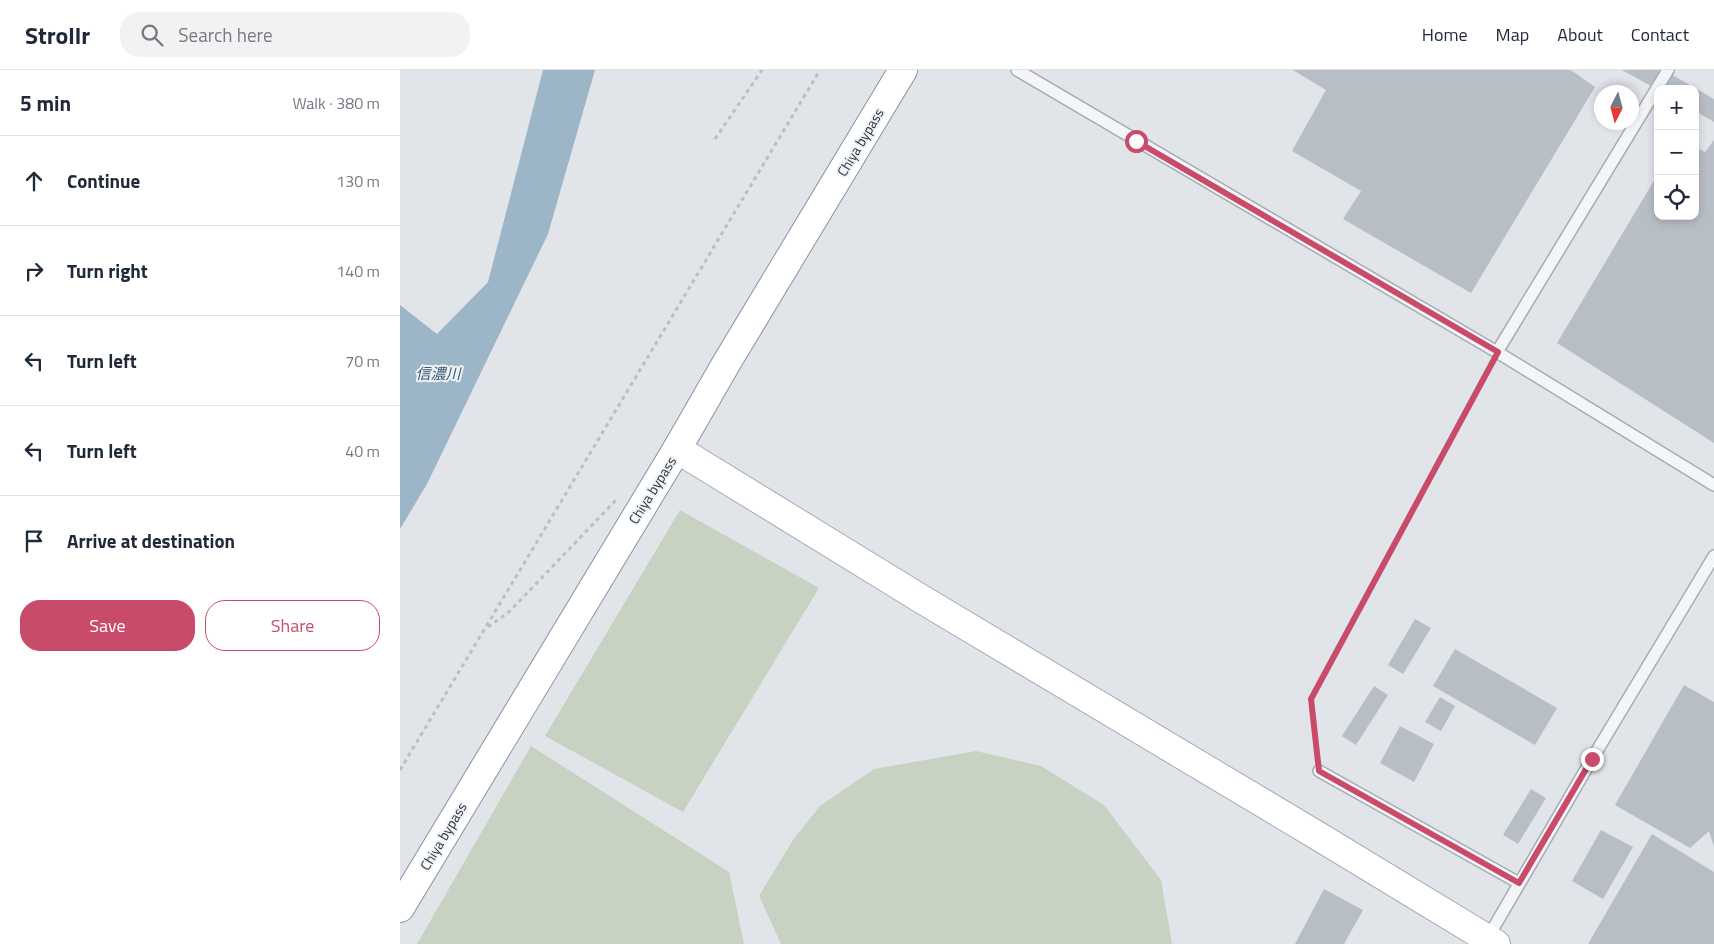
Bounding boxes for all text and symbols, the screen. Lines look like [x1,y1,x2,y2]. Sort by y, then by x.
search box [120,12,470,57]
text: Strollr [25,17,90,53]
text: Search here [178,20,273,49]
icon: search [138,21,166,49]
text: Home [1422,21,1468,48]
text: Map [1496,21,1529,48]
text: About [1557,21,1603,48]
text: Contact [1631,21,1689,48]
north arrow [1594,85,1639,130]
map controls [1654,85,1699,220]
button: + [1654,85,1699,130]
text: 5 min [20,87,71,119]
text: Walk · 380 m [292,91,380,115]
street label: Chiya bypass [831,104,889,180]
route start [1125,130,1148,153]
button: − [1654,130,1699,175]
text: Continue [67,166,140,195]
icon: ahead [20,167,48,195]
text: 130 m [336,169,380,193]
button: locate [1654,175,1699,220]
text: Turn right [67,256,148,285]
icon: right [20,257,48,285]
text: 140 m [336,259,380,283]
text: Turn left [67,346,137,375]
icon: left [20,347,48,375]
text: 70 m [345,349,380,373]
water label: 信濃川 [415,362,462,385]
text: Turn left [67,436,137,465]
icon: left [20,437,48,465]
text: 40 m [345,439,380,463]
street label: Chiya bypass [623,452,681,528]
text: Arrive at destination [67,526,235,555]
icon: arrive [20,527,48,555]
button: Save [20,600,195,651]
button: Share [205,600,380,651]
route end [1581,748,1604,771]
street label: Chiya bypass [414,798,472,874]

